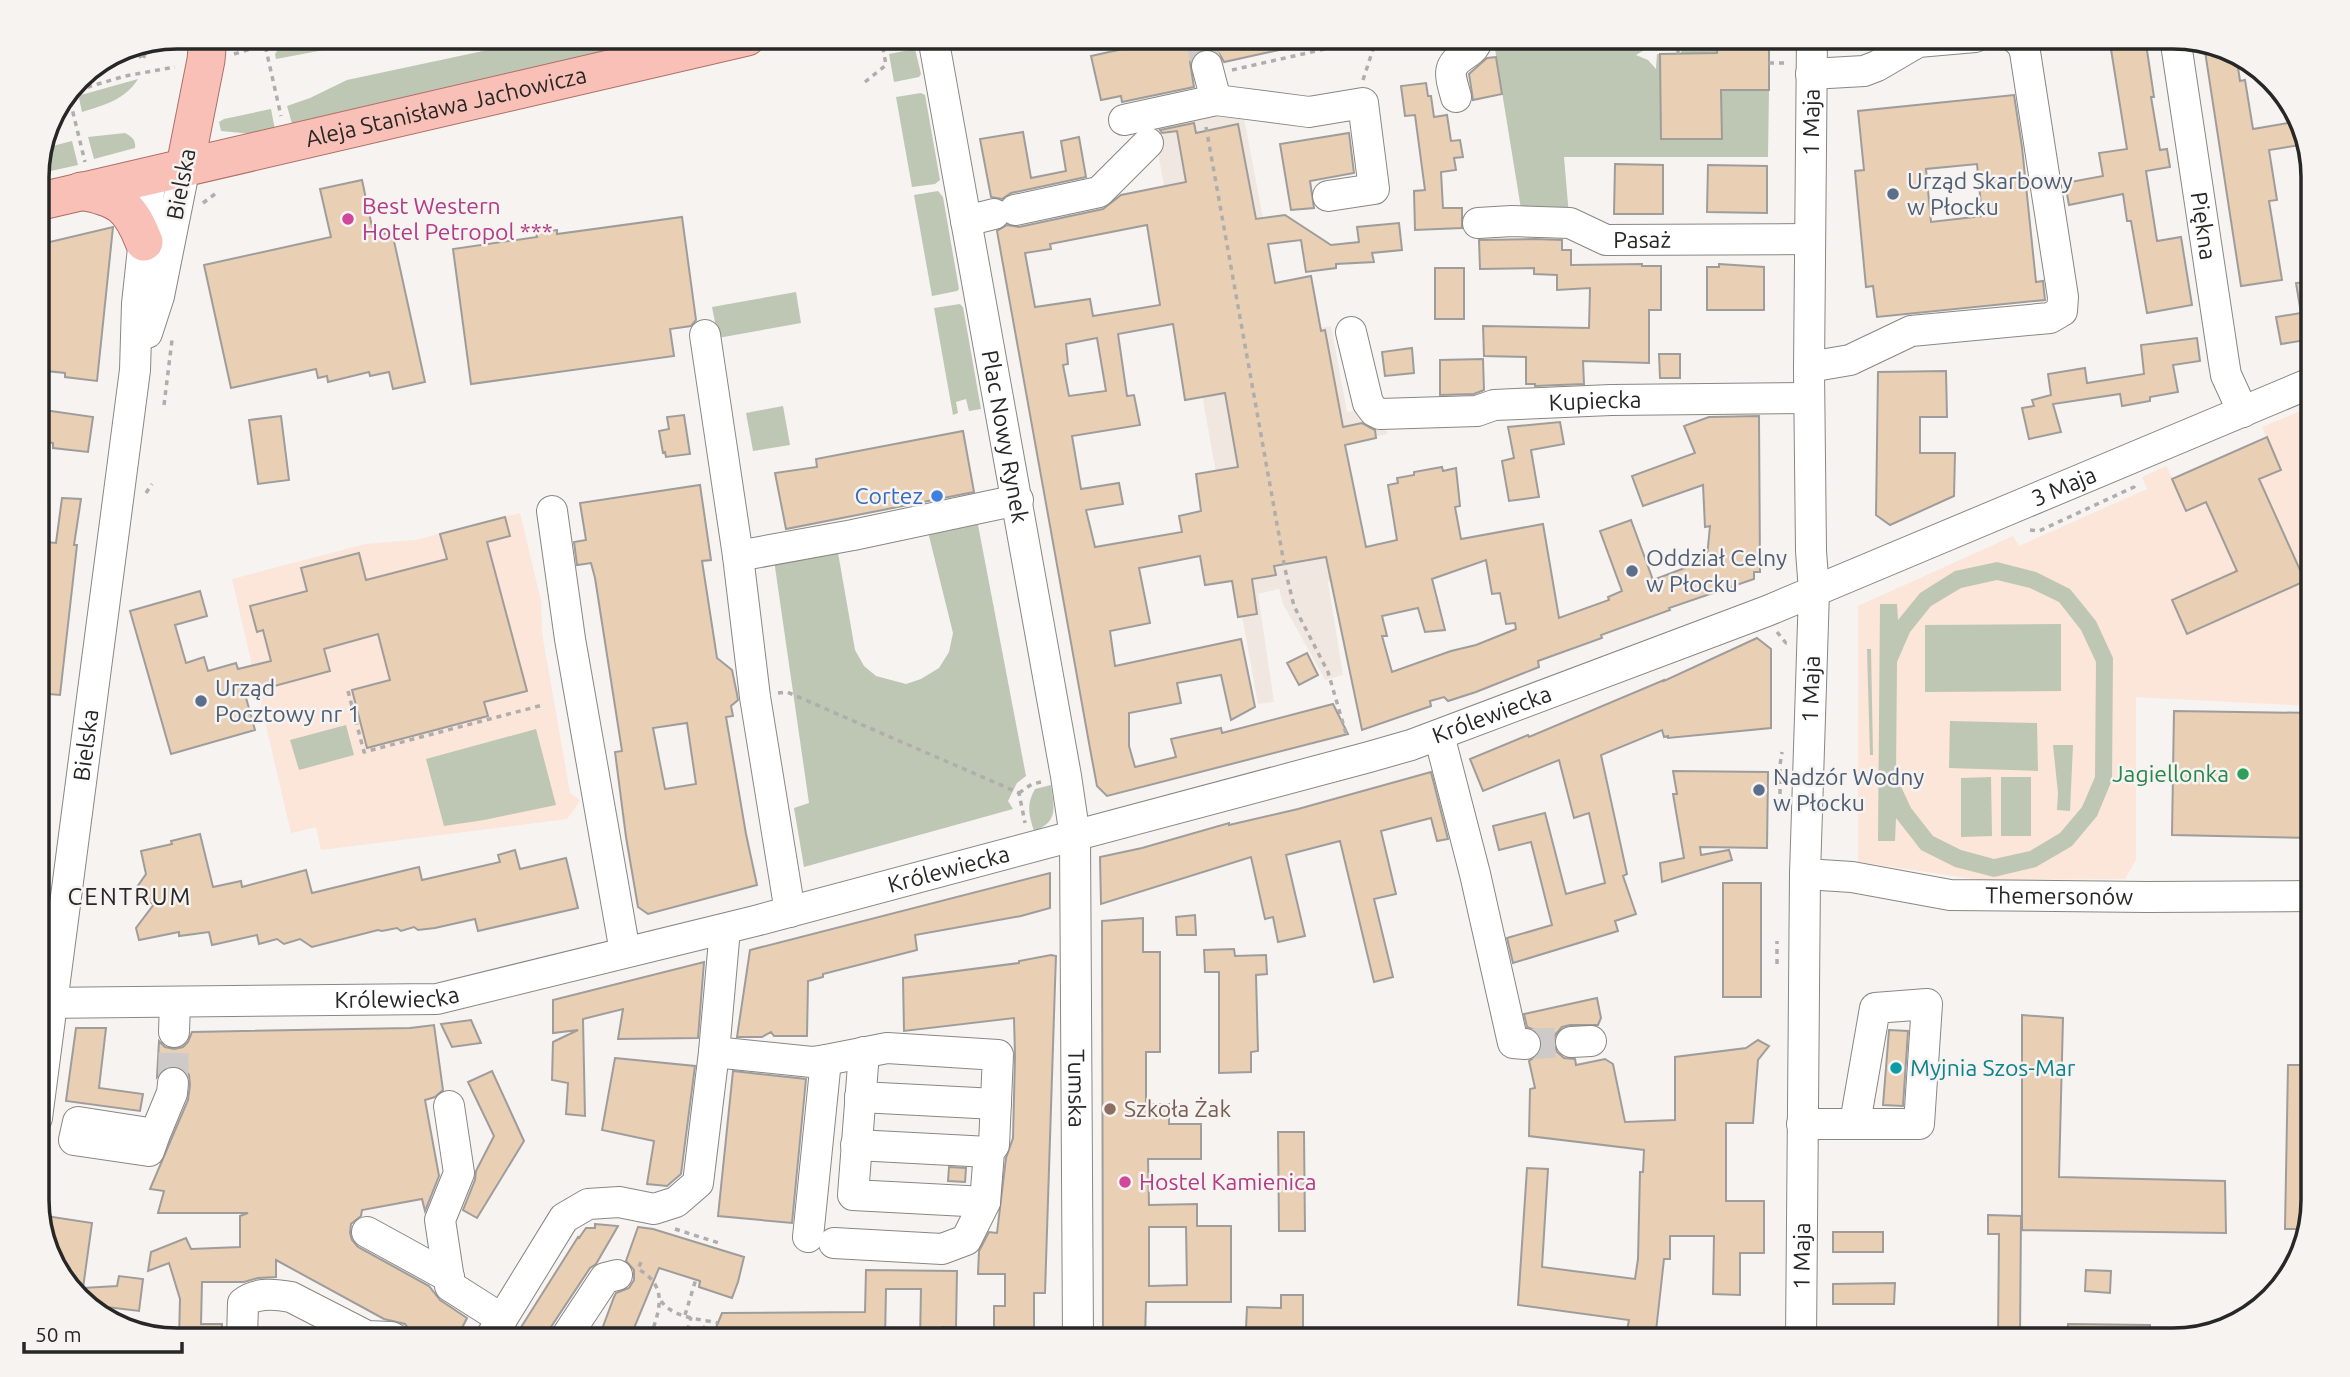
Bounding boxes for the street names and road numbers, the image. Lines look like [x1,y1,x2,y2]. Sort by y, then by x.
street label: Aleja Stanisława Jachowicza [303,62,589,151]
street label: 1 Maja [1798,88,1824,156]
street label: Bielska [161,146,200,222]
street label: Piękna [2186,190,2221,262]
street label: Pasaż [1613,227,1671,252]
street label: Plac Nowy Rynek [978,348,1033,525]
street label: Kupiecka [1548,387,1642,415]
street label: 3 Maja [2028,461,2100,511]
street label: 1 Maja [1797,655,1824,723]
street label: Królewiecka [1429,680,1555,748]
street label: Bielska [68,708,102,783]
street label: Królewiecka [885,841,1012,897]
street label: Themersonów [1985,882,2133,909]
street label: Królewiecka [334,981,462,1012]
street label: Tumska [1064,1049,1090,1128]
street label: 1 Maja [1788,1222,1814,1290]

